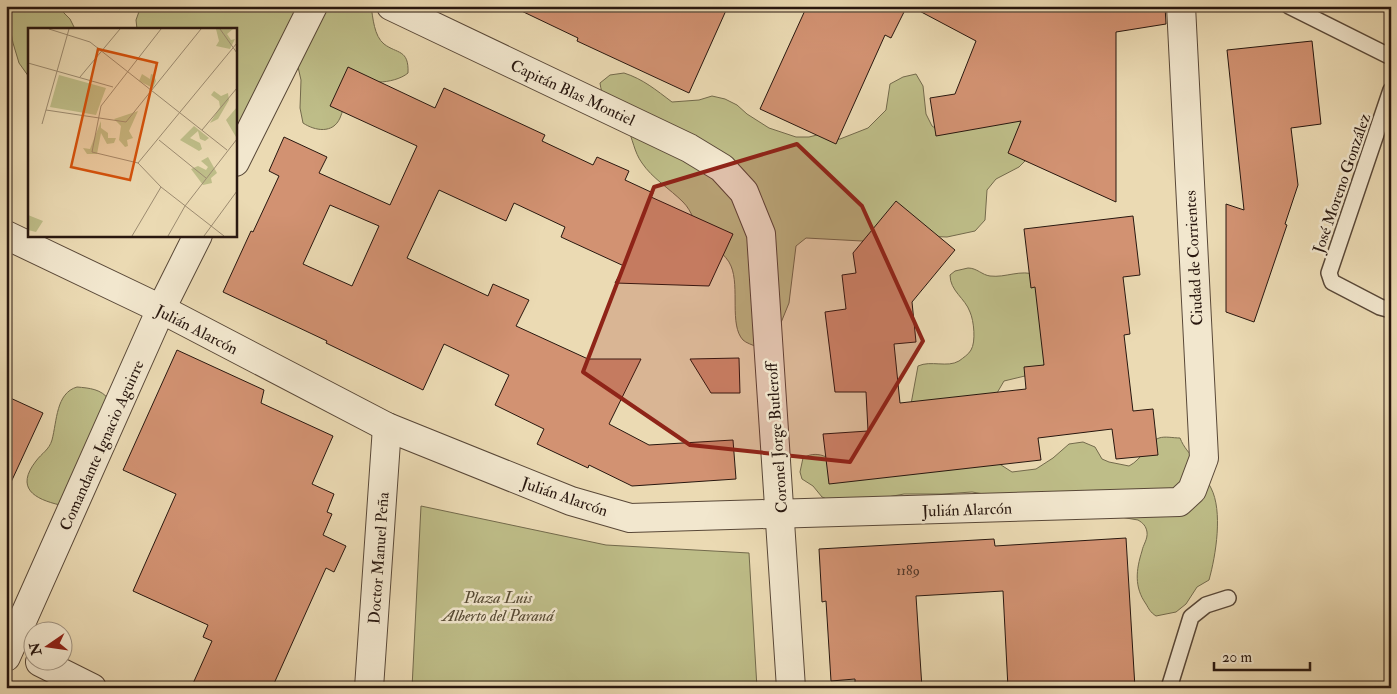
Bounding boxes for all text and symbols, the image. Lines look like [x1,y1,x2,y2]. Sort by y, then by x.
inset map [28,28,236,236]
street label: Capitán Blas Montiel [507,55,638,131]
street label: José Moreno González [1308,111,1376,257]
street label: Ciudad de Corrientes [1180,190,1208,326]
street label: Julián Alarcón [151,300,241,360]
street label: Comandante Ignacio Aguirre [55,357,149,534]
street label: Coronel Jorge Butleroff [762,359,793,514]
street label: Julián Alarcón [518,473,611,522]
street label: Doctor Manuel Peña [364,491,394,625]
street label: Julián Alarcón [921,498,1012,523]
house number: 1189 [896,562,920,579]
park label: Plaza Luis Alberto del Paraná [440,588,555,626]
north arrow [22,622,72,672]
scale bar [1214,639,1311,671]
text: N [26,640,46,658]
text: 20 m [1222,648,1252,667]

